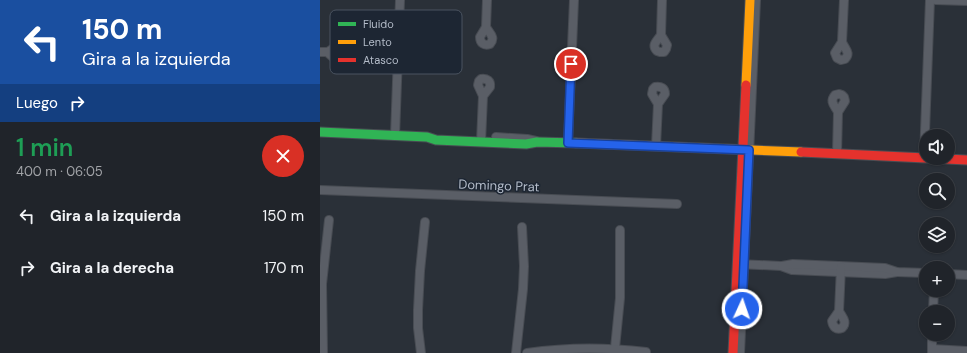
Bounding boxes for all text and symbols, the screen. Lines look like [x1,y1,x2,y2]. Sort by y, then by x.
legend [330,10,462,74]
text: 150 m [82,11,162,48]
icon: left [16,16,68,68]
text: Fluido [363,17,394,31]
text: Lento [363,35,392,49]
text: Gira a la izquierda [82,47,230,71]
pin [554,47,588,81]
text: Atasco [363,53,398,67]
icon: arrive [560,53,582,75]
icon: right [66,92,88,114]
text: Luego [16,93,58,113]
map controls [919,129,955,341]
button: sound [919,129,955,165]
text: 1 min [16,132,73,163]
button: close [262,135,304,177]
text: 400 m · 06:05 [16,163,103,180]
button: search [919,173,955,209]
street label: Domingo Prat [458,176,540,195]
icon: left [16,205,38,227]
text: Gira a la izquierda [50,206,181,226]
text: 150 m [263,206,304,226]
button: layers [919,217,955,253]
icon: right [16,257,38,279]
text: Gira a la derecha [50,258,174,278]
text: 170 m [264,258,304,278]
button: + [919,261,955,297]
position arrow [721,288,763,330]
button: − [919,305,955,341]

